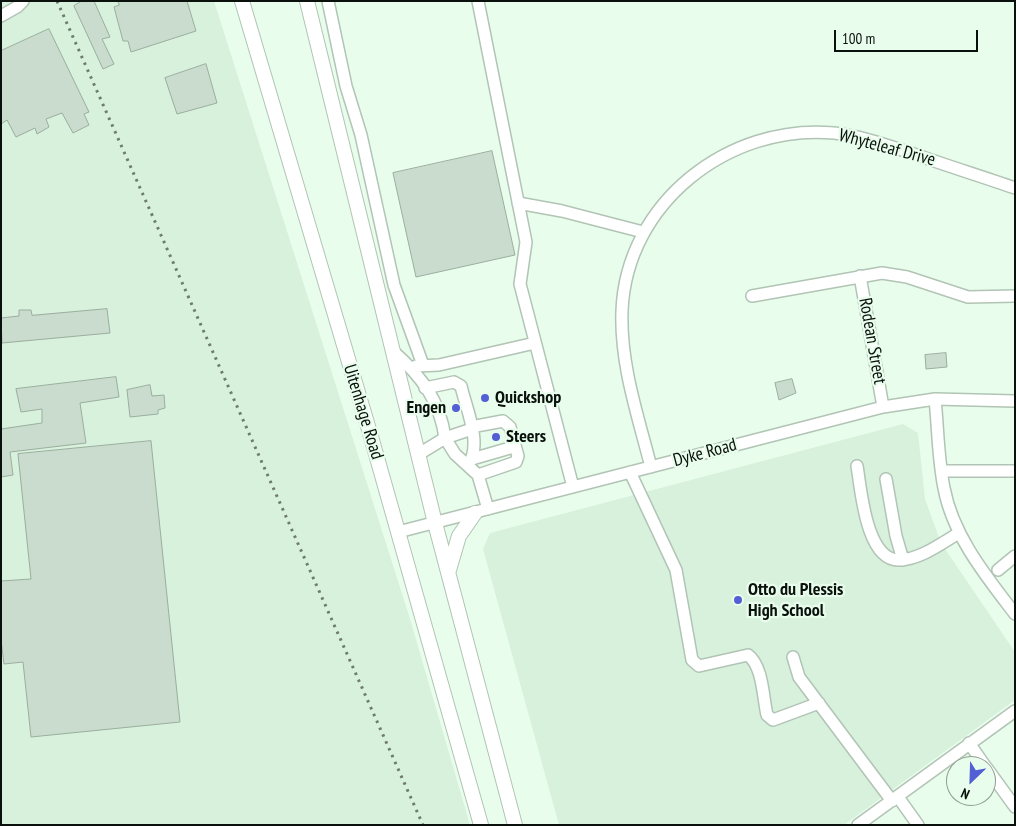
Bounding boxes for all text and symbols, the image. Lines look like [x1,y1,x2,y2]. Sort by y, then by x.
scale bar [836,20,980,52]
text: 100 m [842,29,875,48]
street label: Whyteleaf Drive [836,125,938,171]
street label: Rodean Street [854,296,890,386]
street label: Uitenhage Road [338,362,388,462]
place label: Quickshop [495,387,561,409]
marker: Quickshop [479,392,491,404]
place label: Engen [406,397,446,419]
marker: Engen [450,402,462,414]
place label: Steers [506,426,546,448]
marker: Steers [490,431,502,443]
street label: Dyke Road [671,434,739,472]
place label: Otto du Plessis High School [748,579,843,622]
marker: Otto du Plessis High School [732,594,744,606]
north arrow [946,756,996,806]
text: N [958,784,972,804]

